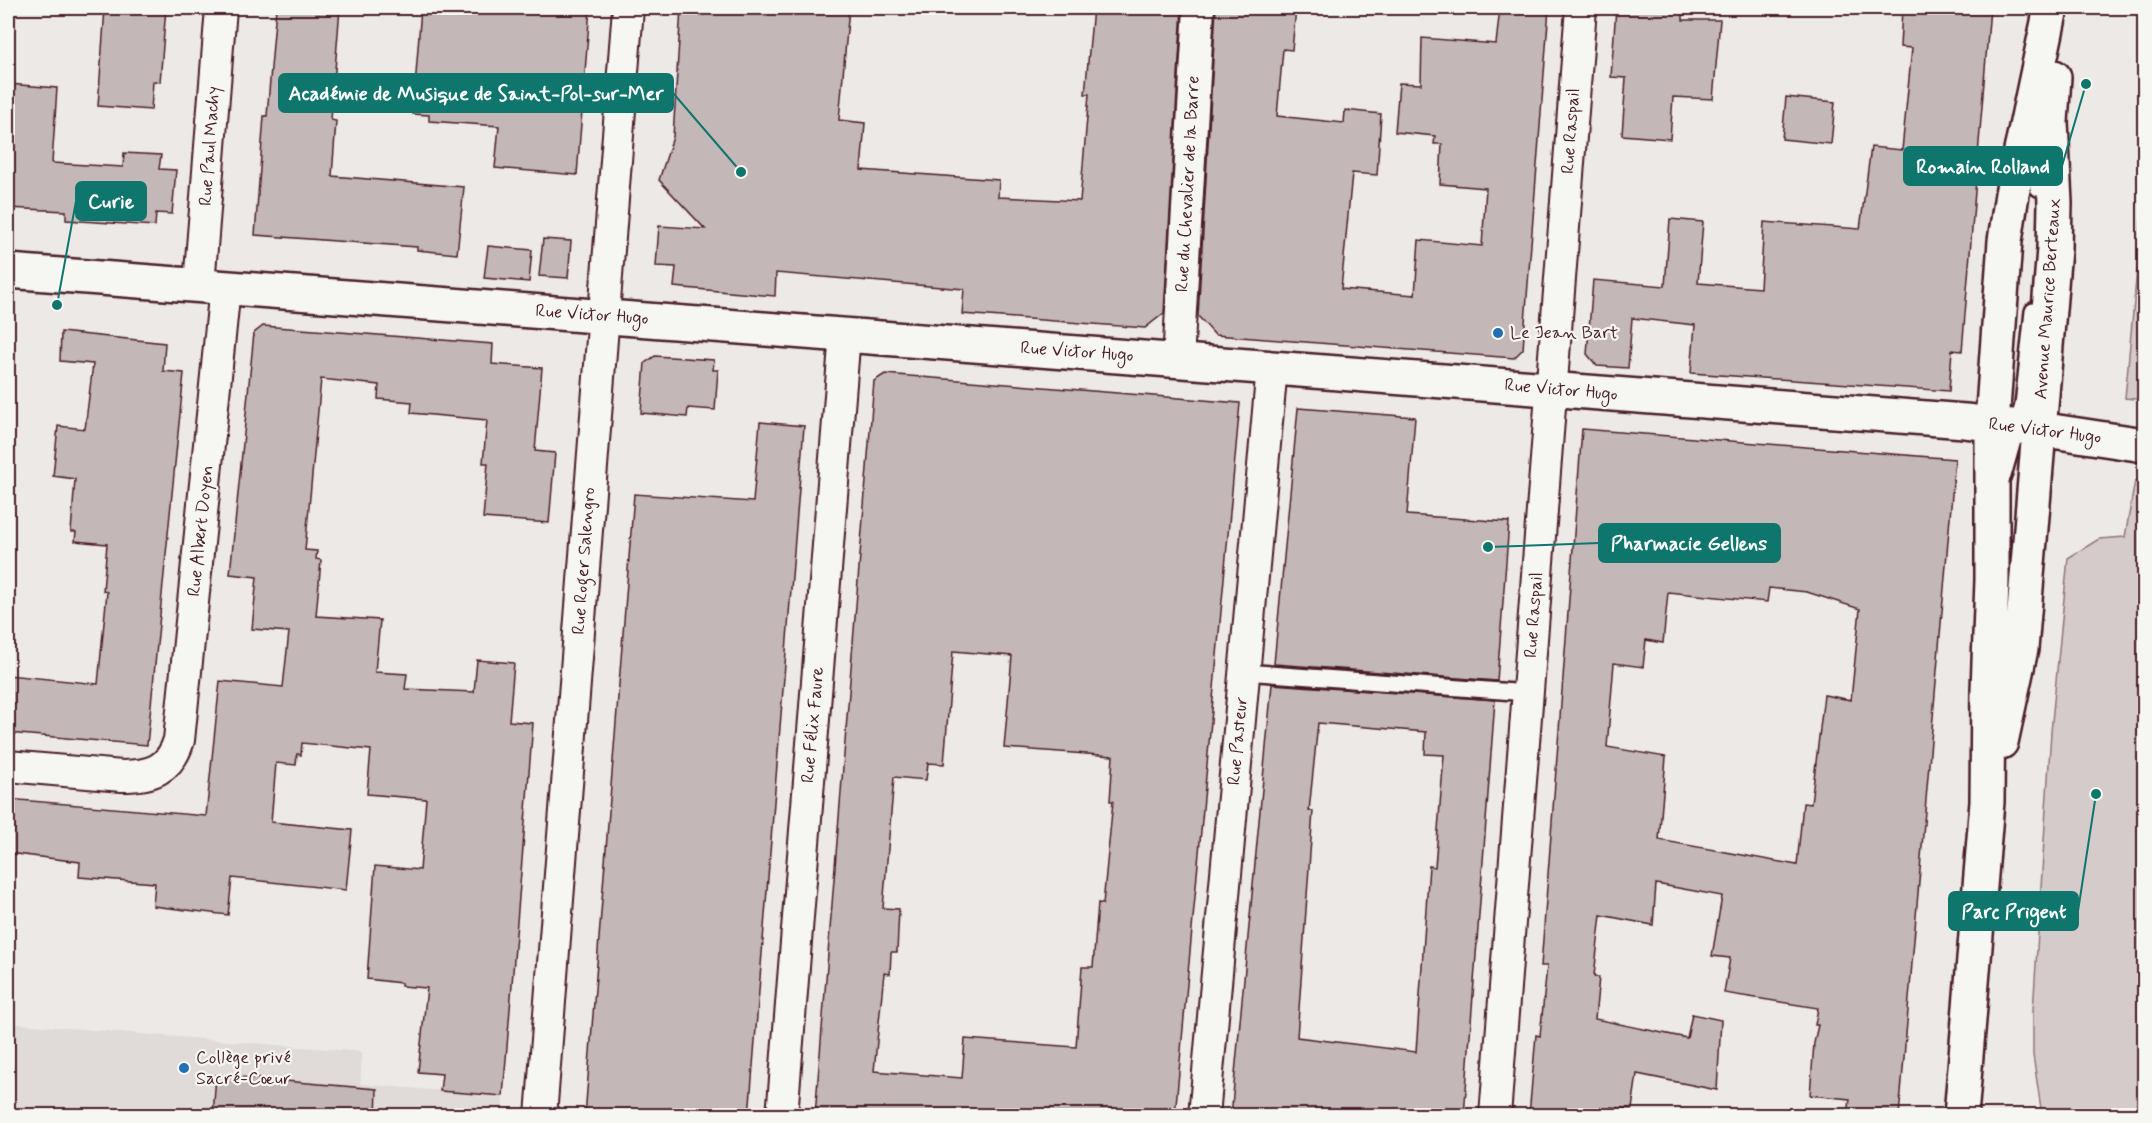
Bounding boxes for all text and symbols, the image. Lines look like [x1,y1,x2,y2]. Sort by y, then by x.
callout: Académie de Musique de Saint-Pol-sur-Mer [279,74,673,112]
street label: Rue du Chevalier de la Barre [1170,75,1206,293]
text: Académie de Musique de Saint-Pol-sur-Mer [288,81,664,108]
street label: Rue Paul Machy [194,85,226,207]
street label: Rue Raspail [1556,87,1586,175]
callout: Romain Rolland [1904,147,2062,185]
text: Romain Rolland [1916,154,2050,181]
callout: Curie [76,182,146,220]
text: Curie [88,189,135,216]
street label: Avenue Maurice Berteaux [2029,198,2067,400]
street label: Rue Victor Hugo [535,299,649,332]
place label: Le Jean Bart [1510,321,1618,345]
marker: Le Jean Bart [1491,326,1505,340]
street label: Rue Victor Hugo [1020,336,1134,369]
street label: Rue Victor Hugo [1503,373,1619,408]
street label: Rue Victor Hugo [1987,412,2103,451]
street label: Rue Albert Doyen [182,464,220,598]
street label: Rue Roger Salengro [567,487,603,636]
callout: Pharmacie Gellens [1599,524,1780,562]
text: Pharmacie Gellens [1611,531,1767,558]
street label: Rue Raspail [1519,571,1549,659]
street label: Rue Félix Faure [796,666,830,784]
street label: Rue Pasteur [1222,695,1254,786]
callout: Parc Prigent [1949,892,2078,930]
text: Parc Prigent [1962,899,2067,928]
place label: Collège privé Sacré-Cœur [196,1046,291,1091]
marker: Collège privé Sacré-Cœur [177,1061,191,1075]

